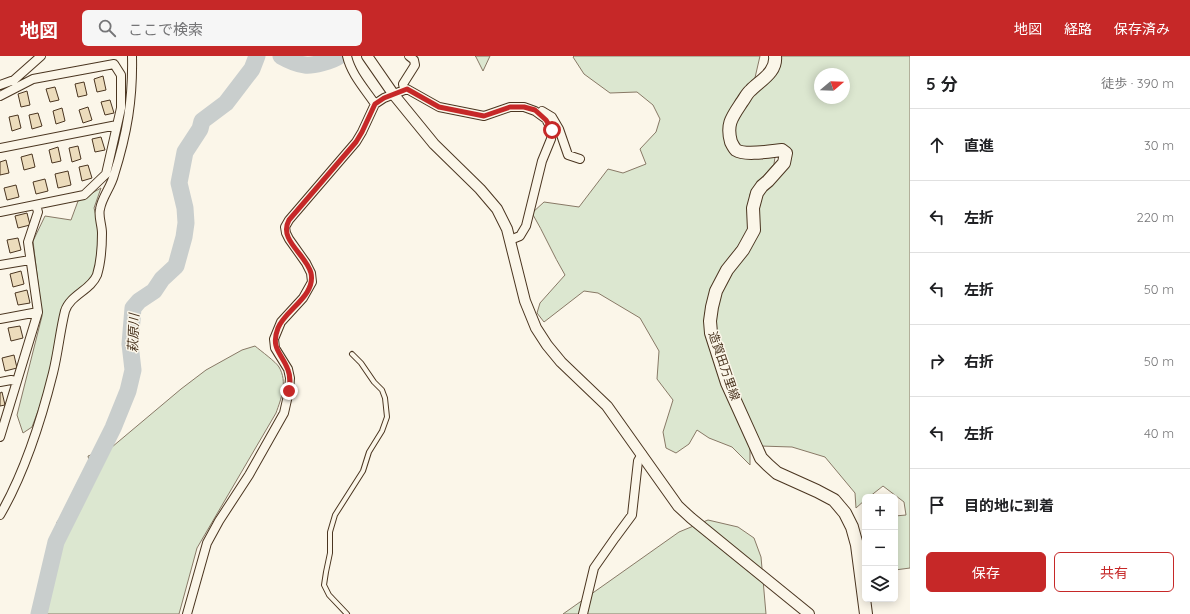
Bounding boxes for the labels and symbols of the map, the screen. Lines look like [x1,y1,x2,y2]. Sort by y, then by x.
north arrow [814,68,850,104]
route start [543,121,561,139]
water label: 萩原川 [124,311,142,353]
street label: 造賀田万里線 [706,329,743,402]
route end [280,382,298,400]

